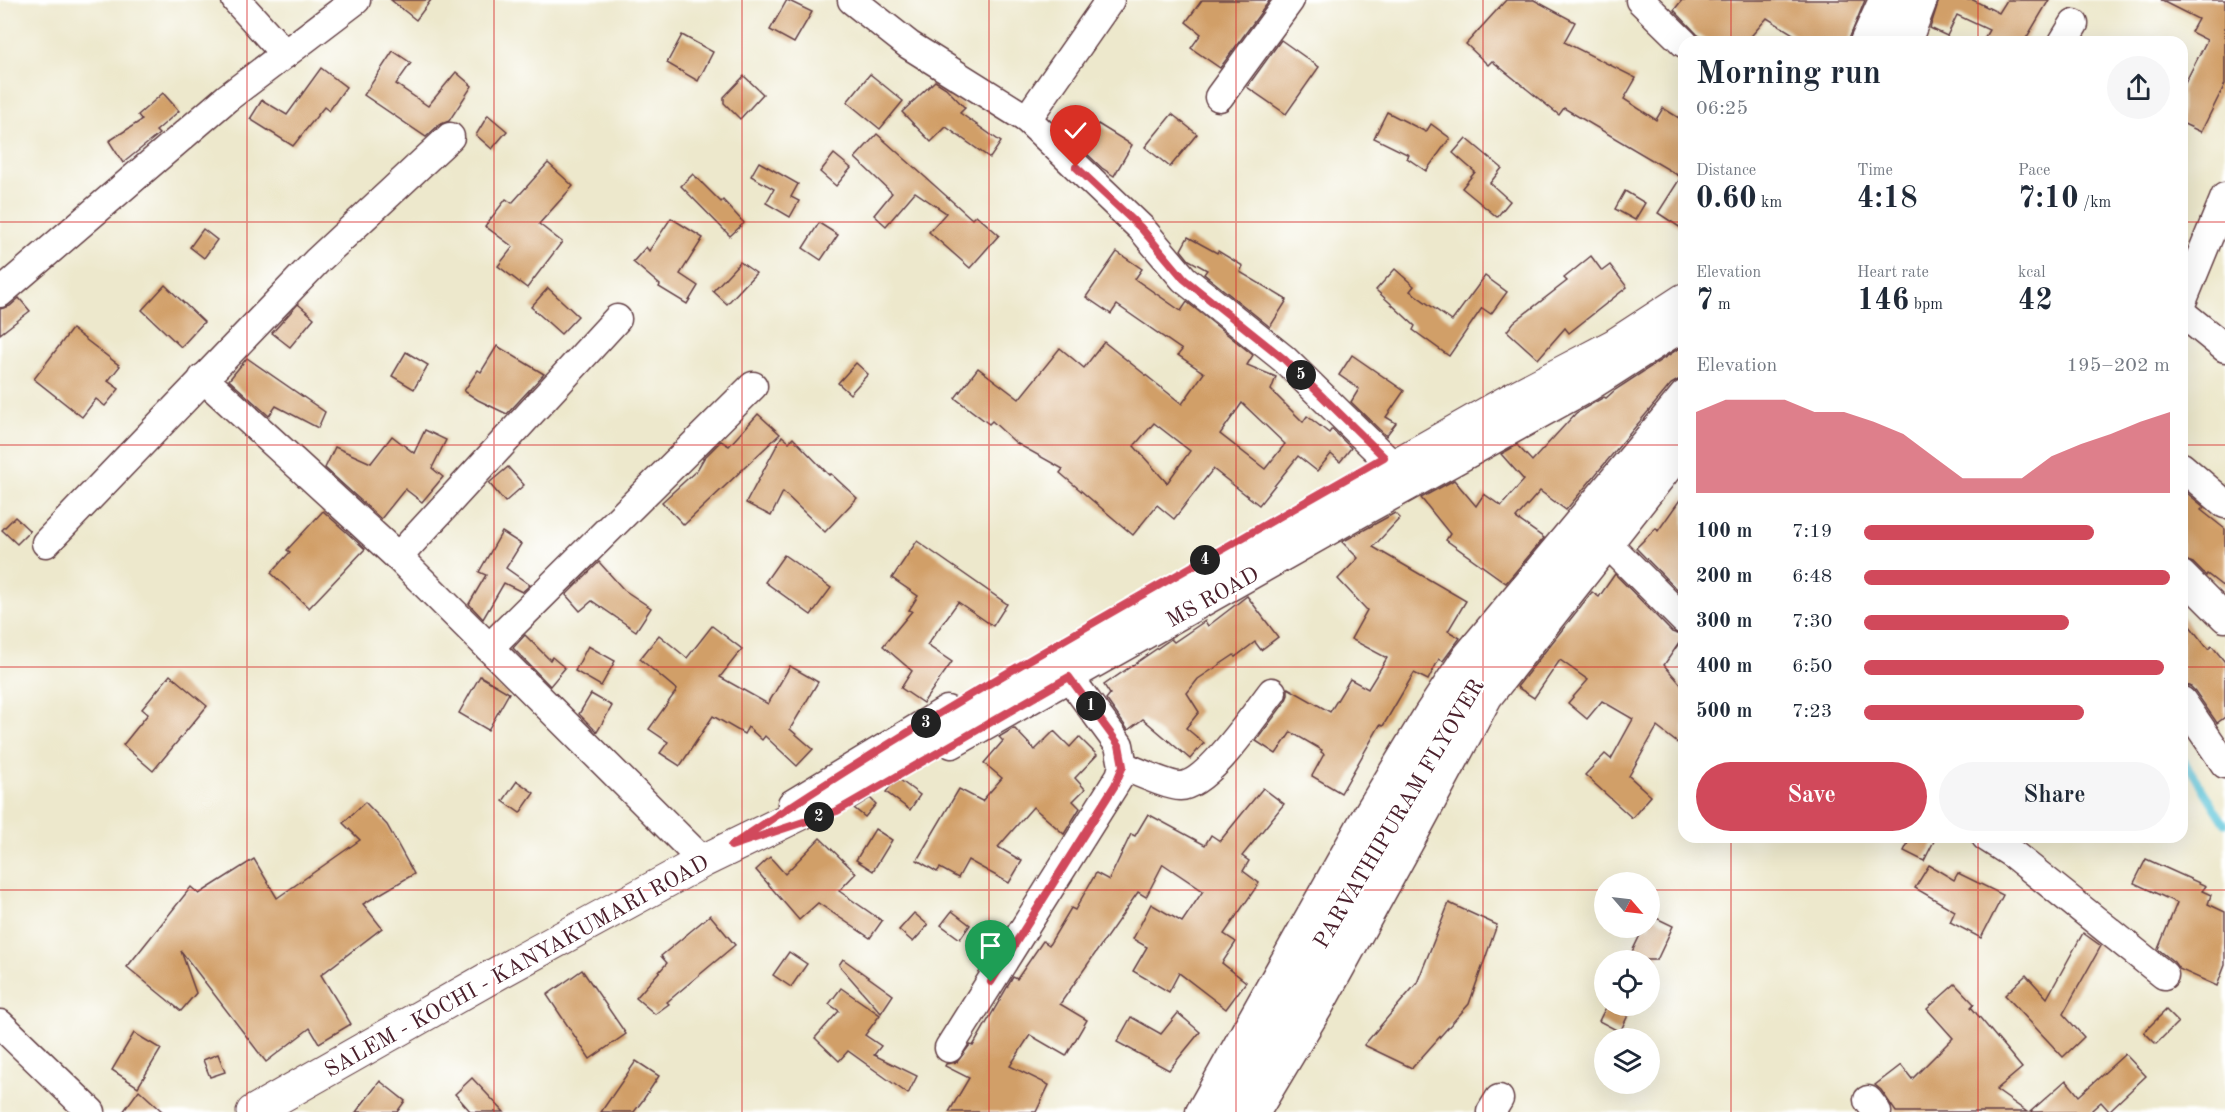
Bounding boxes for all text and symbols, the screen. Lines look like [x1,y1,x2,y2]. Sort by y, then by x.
button: share [2107,56,2170,119]
text: Morning run [1696,58,1881,91]
text: 06:25 [1696,99,1748,119]
pin [1050,105,1101,167]
icon: check [1059,114,1092,147]
text: Distance [1696,163,1756,179]
text: Time [1857,163,1893,179]
text: Pace [2018,163,2050,179]
text: 0.60 [1696,184,1757,214]
text: 4:18 [1857,184,1918,214]
text: 7:10 [2018,184,2079,214]
text: km [1757,195,1782,211]
text: /km [2079,195,2111,211]
text: Elevation [1696,265,1761,281]
text: Heart rate [1857,265,1929,281]
text: kcal [2018,265,2046,281]
text: 7 [1696,286,1713,316]
text: 146 [1857,286,1909,316]
text: 42 [2018,286,2053,316]
text: m [1713,297,1731,313]
text: bpm [1909,297,1943,313]
text: Elevation [1696,356,1777,376]
text: 195–202 m [2067,356,2170,376]
pin: 5 [1286,360,1316,390]
text: 5 [1296,367,1306,383]
text: 100 m [1696,522,1752,542]
text: 7:19 [1792,522,1832,542]
pin: 4 [1190,545,1220,575]
text: 4 [1200,552,1210,568]
street label: MS ROAD [1163,563,1263,632]
text: 200 m [1696,567,1752,587]
text: 6:48 [1792,567,1832,587]
text: 300 m [1696,612,1752,632]
text: 7:30 [1792,612,1832,632]
text: 400 m [1696,657,1752,677]
text: 6:50 [1792,657,1832,677]
street label: PARVATHIPURAM FLYOVER [1310,675,1489,953]
pin: 1 [1076,691,1106,721]
text: 1 [1086,698,1096,714]
text: 500 m [1696,702,1752,722]
text: 7:23 [1792,702,1832,722]
pin: 3 [911,708,941,738]
text: 3 [921,715,931,731]
button: Save [1696,762,1927,831]
button: Share [1939,762,2170,831]
pin: 2 [804,802,834,832]
text: 2 [814,809,824,825]
street label: SALEM - KOCHI - KANYAKUMARI ROAD [321,852,713,1082]
north arrow [1594,872,1660,938]
map controls [1594,872,1660,1094]
pin [965,920,1016,982]
icon: arrive [974,929,1007,962]
button: locate [1594,950,1660,1016]
button: layers [1594,1028,1660,1094]

